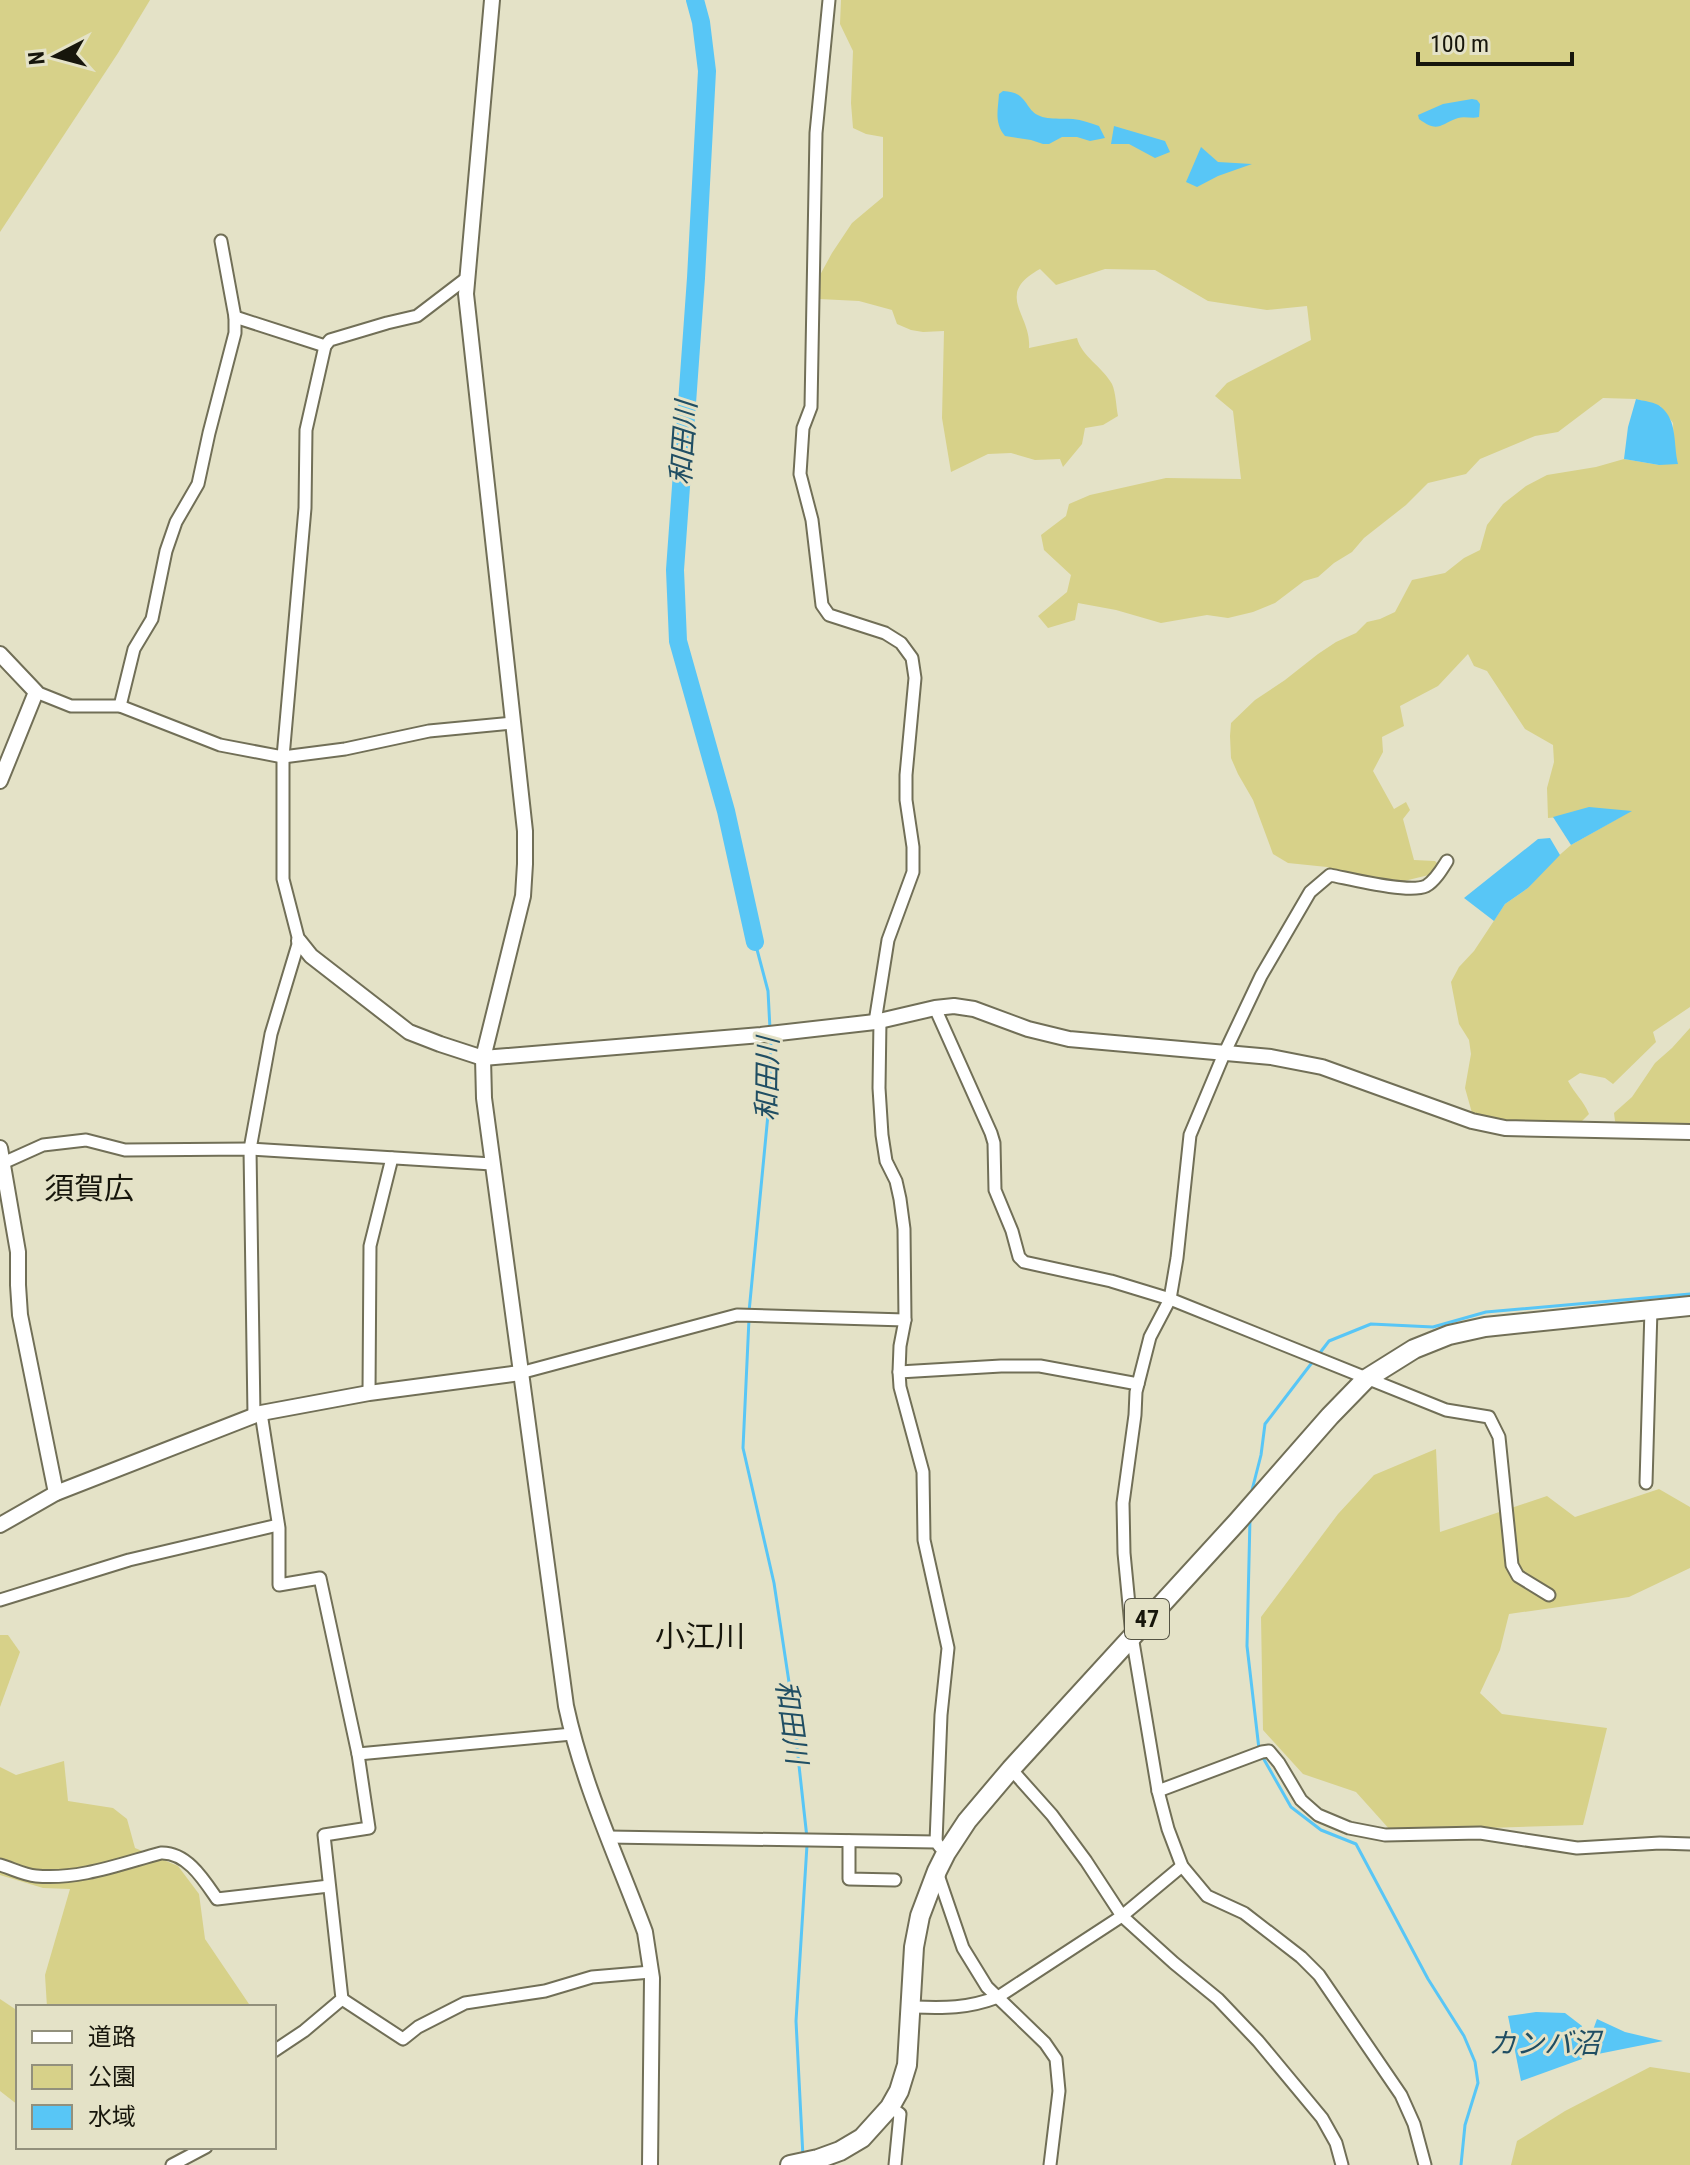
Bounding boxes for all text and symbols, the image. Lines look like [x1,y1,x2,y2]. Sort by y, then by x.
north arrow [16,16,96,96]
scale bar [1418,16,1572,66]
text: 100 m [1430,30,1489,58]
text: N [23,50,50,66]
water label: 和田川 [664,397,703,486]
water label: 和田川 [750,1034,785,1121]
district label: 須賀広 [44,1171,134,1206]
road number: 47 [1125,1599,1169,1639]
district label: 小江川 [655,1619,745,1654]
water label: 和田川 [769,1678,814,1769]
legend [16,2005,276,2149]
text: 道路 [88,2023,136,2051]
water label: カンバ沼 [1488,2027,1604,2060]
text: 公園 [88,2063,136,2091]
text: 水域 [88,2103,136,2131]

